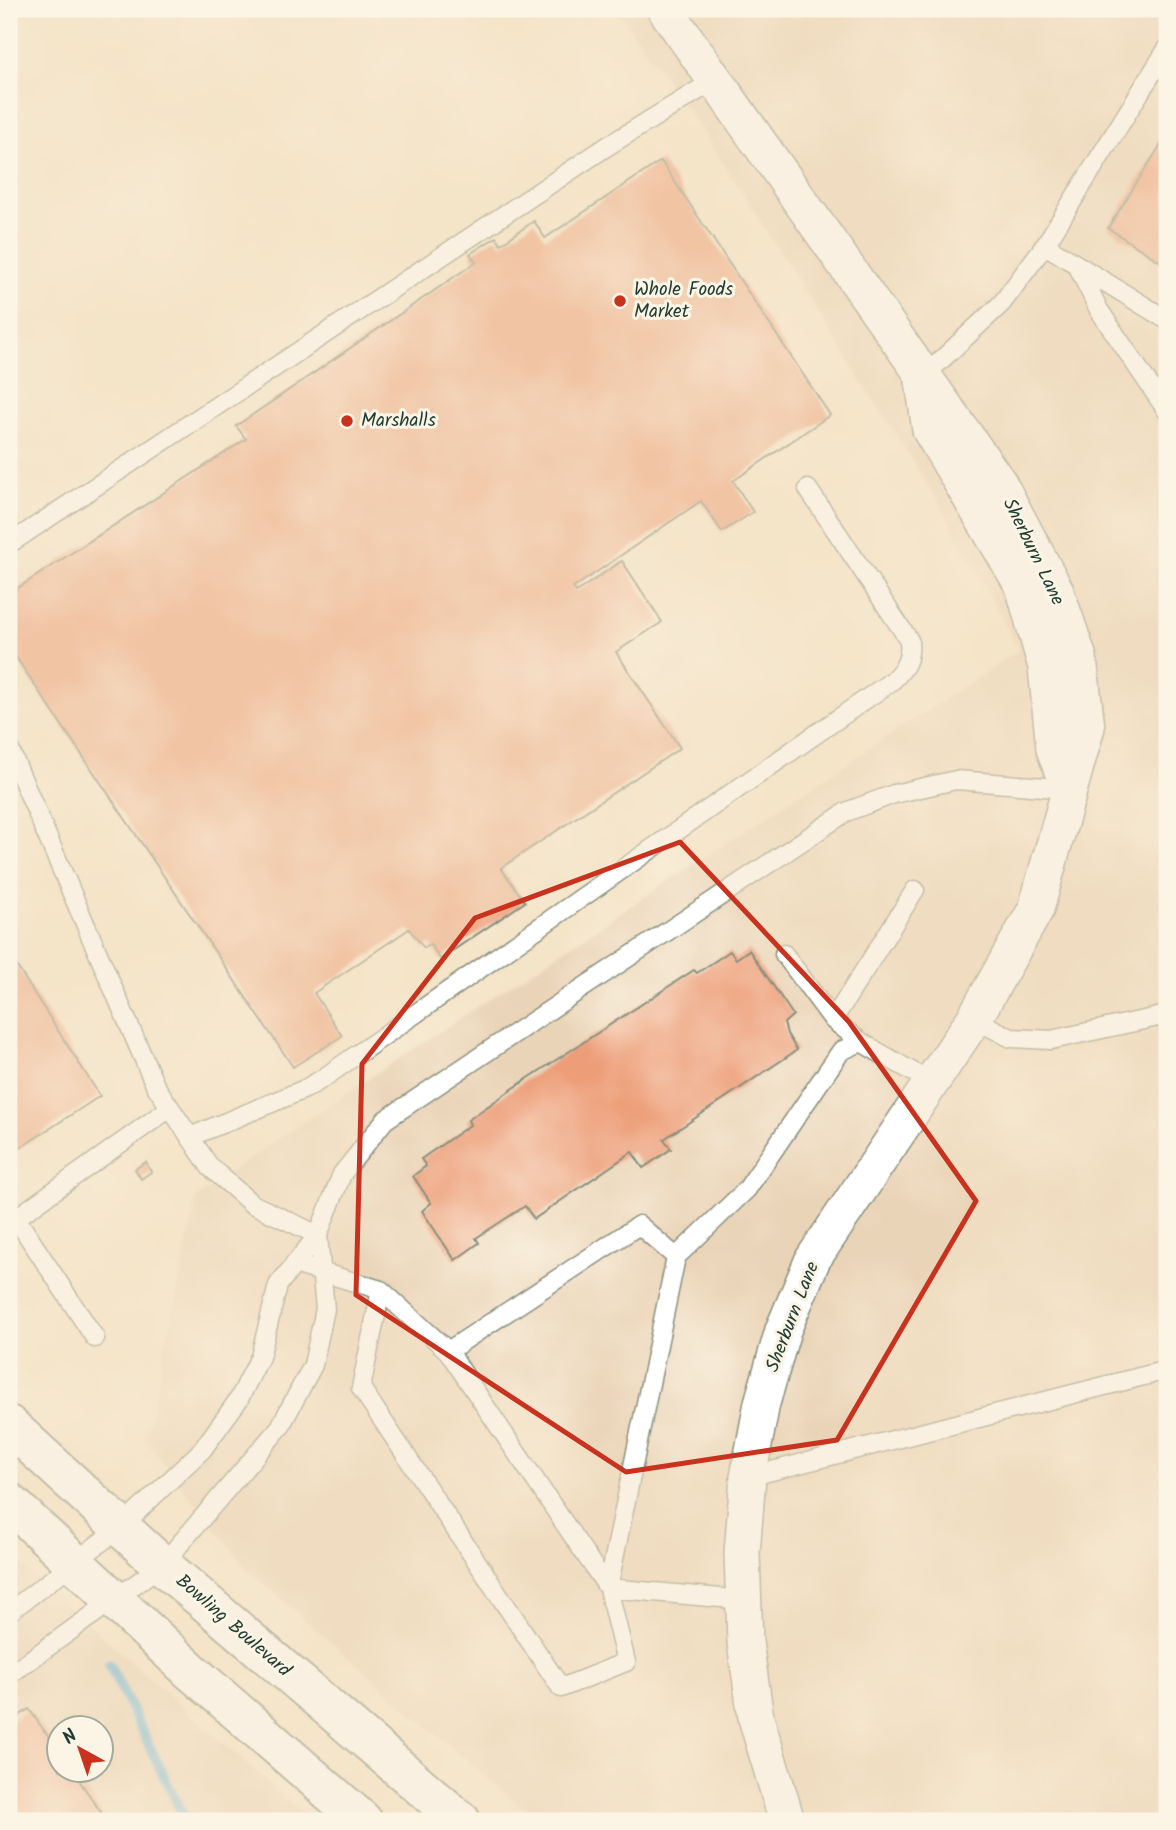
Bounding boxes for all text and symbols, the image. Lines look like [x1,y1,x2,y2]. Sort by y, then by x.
place label: Whole Foods Market [634,275,733,327]
marker: Whole Foods Market [612,293,628,309]
place label: Marshalls [361,406,436,436]
marker: Marshalls [339,413,355,429]
street label: Sherburn Lane [994,493,1072,611]
street label: Sherburn Lane [758,1257,828,1377]
street label: Bowling Boulevard [168,1567,298,1685]
north arrow [46,1714,116,1784]
text: N [56,1722,85,1753]

